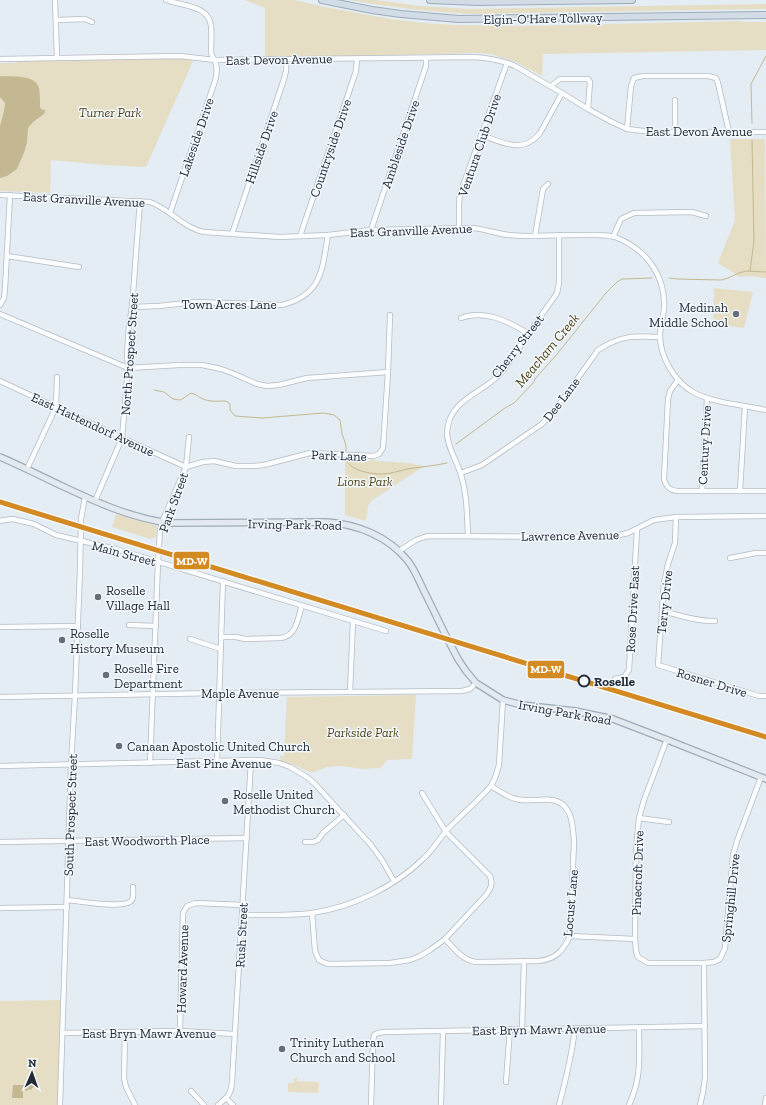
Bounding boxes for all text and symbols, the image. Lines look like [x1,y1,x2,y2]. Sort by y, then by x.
street label: Elgin-O'Hare Tollway [483,10,603,27]
street label: East Devon Avenue [226,51,332,68]
street label: Ventura Club Drive [455,92,504,199]
street label: Lakeside Drive [176,96,217,178]
street label: Countryside Drive [307,97,354,199]
street label: Ambleside Drive [378,98,423,190]
park label: Turner Park [79,105,142,120]
street label: Hillside Drive [242,109,281,186]
street label: East Devon Avenue [646,124,752,139]
street label: East Granville Avenue [23,189,145,210]
street label: East Granville Avenue [350,221,472,240]
street label: North Prospect Street [118,292,141,416]
street label: Town Acres Lane [181,297,277,312]
place label: Medinah Middle School [649,300,729,330]
marker: Medinah Middle School [731,309,741,319]
water label: Meacham Creek [512,310,583,391]
street label: Cherry Street [488,312,547,381]
street label: Dee Lane [540,374,583,424]
street label: East Hattendorf Avenue [29,389,157,460]
street label: Century Drive [695,405,714,485]
street label: Park Lane [311,447,367,464]
street label: Park Street [156,470,191,534]
park label: Lions Park [337,474,393,489]
street label: Irving Park Road [248,516,342,533]
street label: Lawrence Avenue [521,527,619,544]
street label: Main Street [90,538,158,569]
line badge: MD-W [173,551,210,570]
text: MD-W [176,555,208,568]
street label: Rose Drive East [623,565,642,653]
street label: Terry Drive [654,569,675,635]
place label: Roselle Village Hall [105,583,171,613]
marker: Roselle Village Hall [93,592,103,602]
place label: Roselle History Museum [70,626,165,656]
marker: Roselle History Museum [57,635,67,645]
line badge: MD-W [527,660,565,679]
place label: Roselle Fire Department [114,661,183,691]
text: MD-W [530,663,562,676]
street label: Rosner Drive [675,665,749,700]
marker: Roselle Fire Department [101,670,111,680]
marker: Roselle [577,674,591,688]
place label: Roselle [594,674,636,689]
street label: Maple Avenue [201,686,279,701]
street label: Irving Park Road [517,697,613,728]
park label: Parkside Park [327,725,399,740]
place label: Canaan Apostolic United Church [127,739,311,754]
marker: Canaan Apostolic United Church [114,741,124,751]
street label: South Prospect Street [61,753,80,876]
street label: East Pine Avenue [176,756,272,771]
place label: Roselle United Methodist Church [233,787,336,817]
marker: Roselle United Methodist Church [220,796,230,806]
street label: Pinecroft Drive [629,830,646,916]
street label: East Woodworth Place [84,832,210,849]
street label: Springhill Drive [718,853,743,943]
street label: Locust Lane [560,869,581,937]
street label: Rush Street [232,902,251,968]
street label: Howard Avenue [173,924,192,1014]
street label: East Bryn Mawr Avenue [472,1021,606,1038]
street label: East Bryn Mawr Avenue [82,1026,216,1041]
place label: Trinity Lutheran Church and School [290,1035,396,1065]
marker: Trinity Lutheran Church and School [277,1044,287,1054]
north arrow [12,1053,52,1093]
text: N [28,1057,37,1070]

